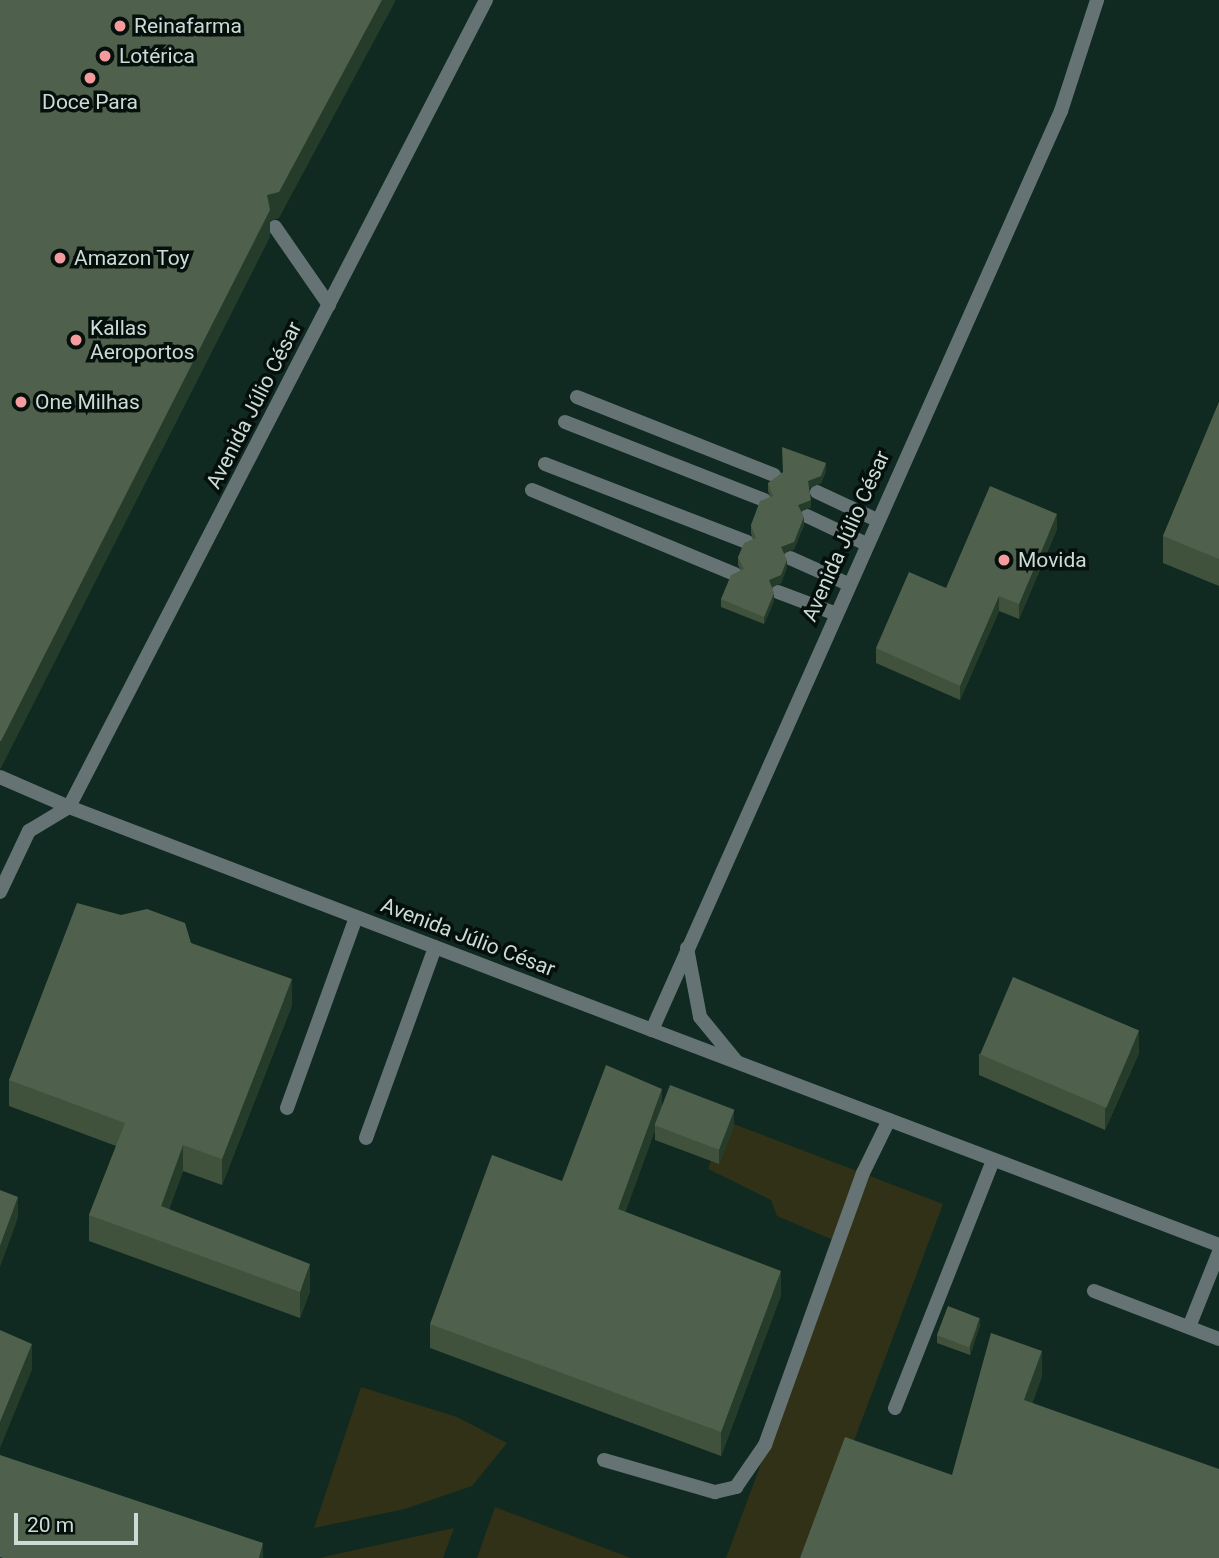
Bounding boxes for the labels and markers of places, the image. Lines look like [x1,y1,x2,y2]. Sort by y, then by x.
place label: Reinafarma [134,13,242,39]
marker: Reinafarma [112,18,128,34]
place label: Lotérica [119,43,195,69]
marker: Lotérica [97,48,113,64]
marker: Doce Para [82,70,98,86]
place label: Doce Para [42,89,138,115]
place label: Amazon Toy [74,245,190,271]
marker: Amazon Toy [52,250,68,266]
place label: Kallas Aeroportos [90,315,195,365]
marker: Kallas Aeroportos [68,332,84,348]
place label: One Milhas [35,389,140,415]
marker: One Milhas [13,394,29,410]
place label: Movida [1018,547,1087,573]
marker: Movida [996,552,1012,568]

